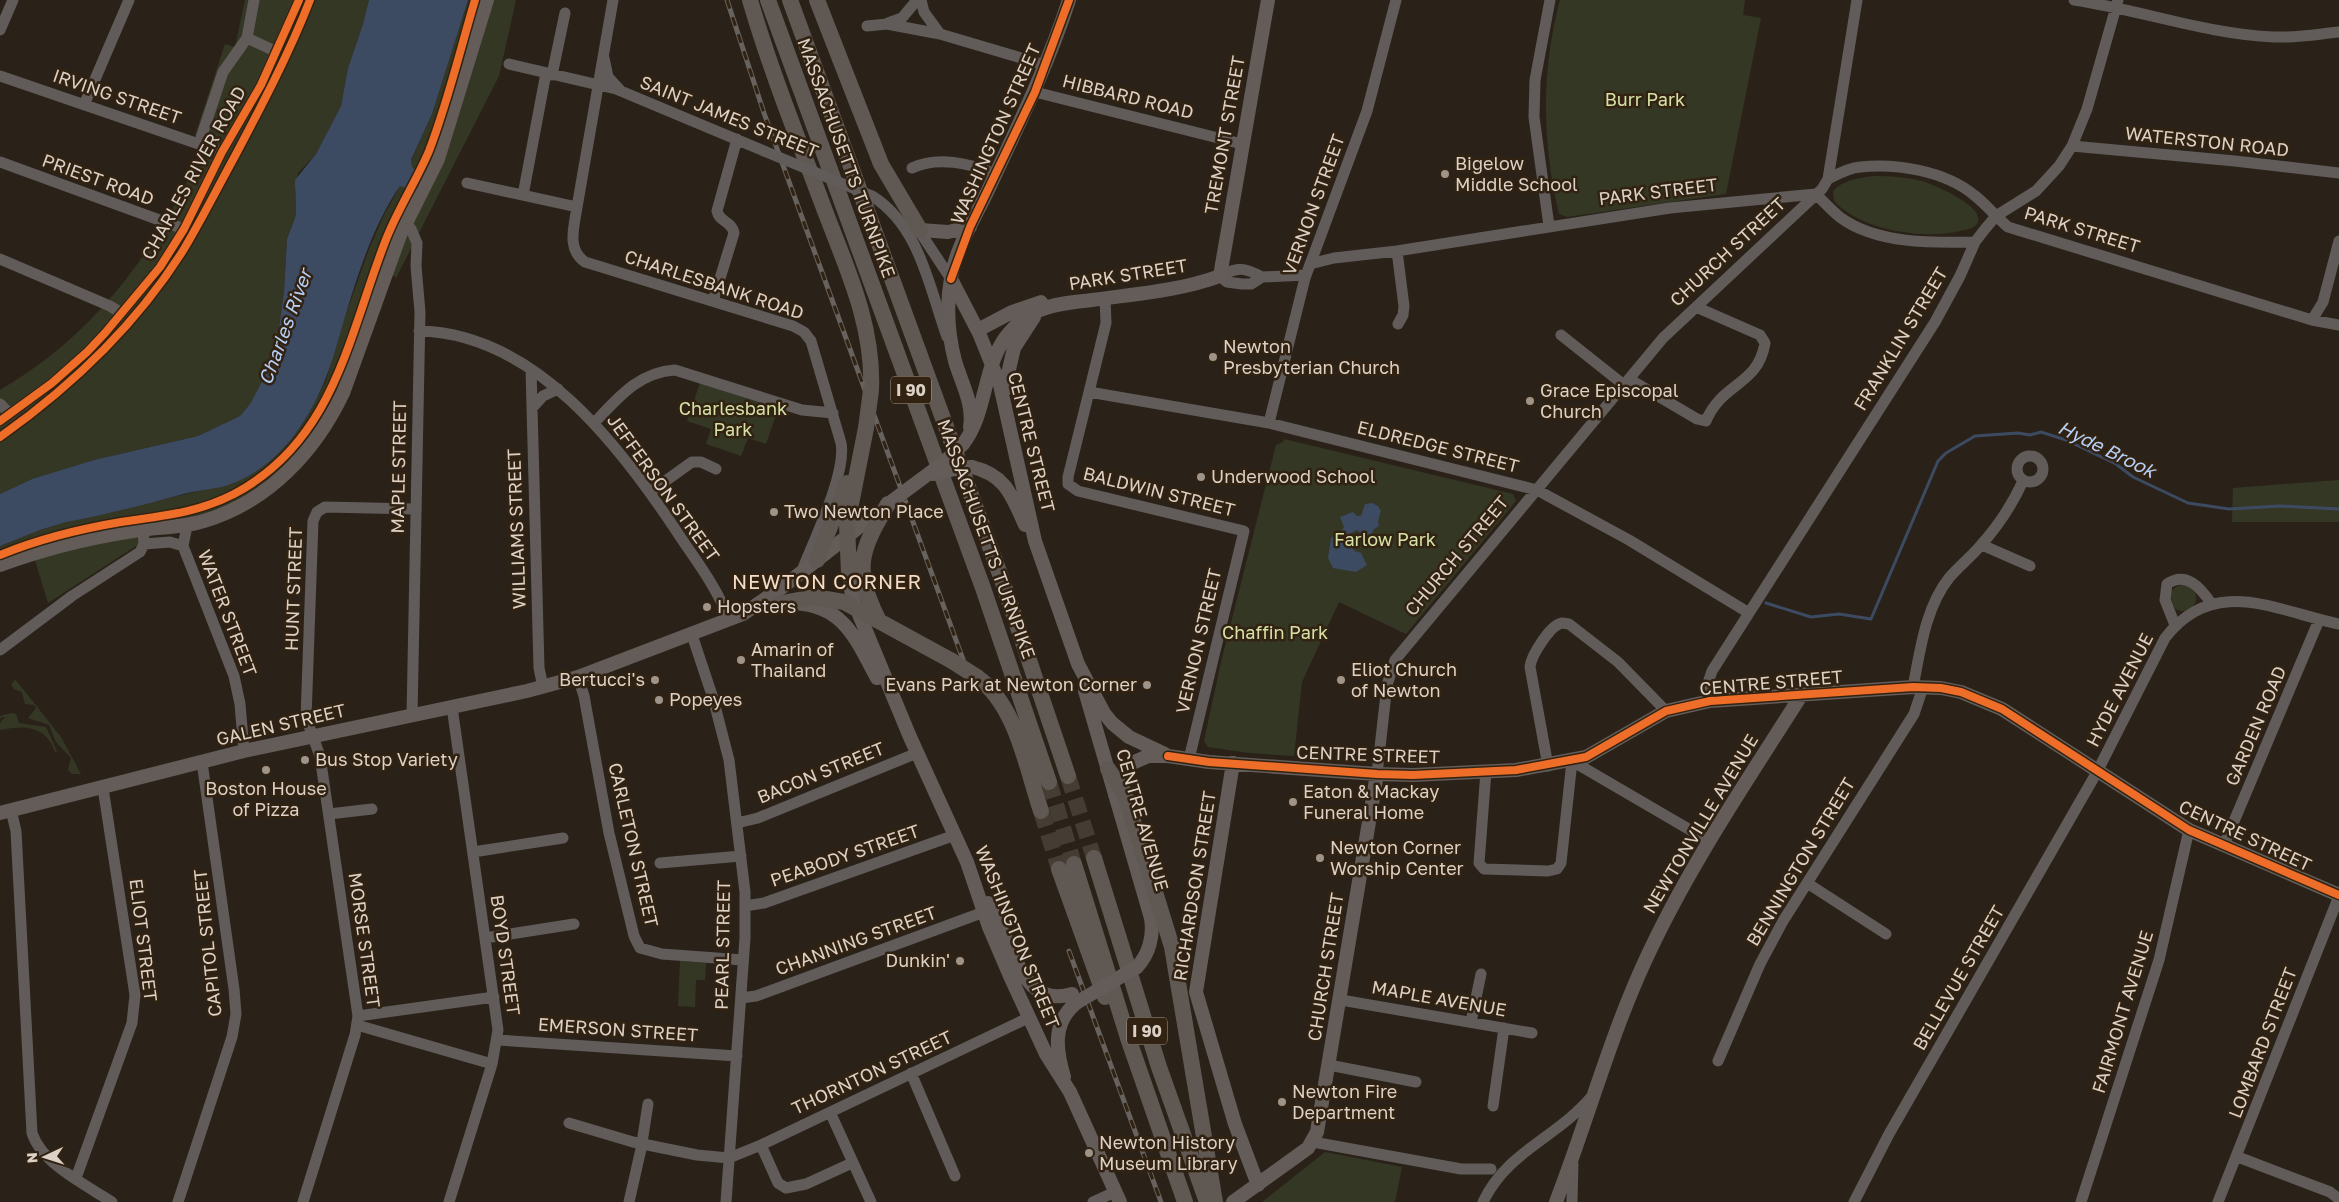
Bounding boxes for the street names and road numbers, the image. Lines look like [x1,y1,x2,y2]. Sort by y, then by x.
street label: MASSACHUSETTS TURNPIKE [793,35,901,281]
street label: WASHINGTON STREET [945,40,1045,227]
street label: TREMONT STREET [1199,54,1249,216]
street label: IRVING STREET [50,64,184,128]
street label: HIBBARD ROAD [1060,69,1196,123]
street label: SAINT JAMES STREET [637,70,822,162]
street label: CHARLES RIVER ROAD [136,82,250,263]
street label: WATERSTON ROAD [2124,121,2290,161]
street label: VERNON STREET [1277,131,1349,278]
street label: PRIEST ROAD [39,149,157,209]
street label: PARK STREET [1597,173,1719,209]
street label: CHURCH STREET [1665,192,1790,310]
street label: PARK STREET [2022,201,2143,257]
street label: CHARLESBANK ROAD [622,245,807,323]
street label: PARK STREET [1067,254,1189,294]
street label: FRANKLIN STREET [1849,263,1952,414]
street label: CENTRE STREET [1004,369,1060,514]
road number: I 90 [891,376,931,404]
street label: MAPLE STREET [386,400,410,534]
street label: JEFFERSON STREET [603,409,725,565]
street label: ELDREDGE STREET [1355,415,1521,477]
street label: MASSACHUSETTS TURNPIKE [933,416,1041,662]
street label: WILLIAMS STREET [502,448,530,610]
street label: BALDWIN STREET [1081,462,1237,521]
street label: CHURCH STREET [1400,491,1513,620]
street label: HUNT STREET [280,527,306,651]
street label: WATER STREET [194,546,262,679]
street label: VERNON STREET [1171,566,1225,716]
street label: HYDE AVENUE [2081,629,2157,750]
street label: GARDEN ROAD [2220,662,2290,789]
street label: CENTRE STREET [1698,665,1844,699]
street label: GALEN STREET [214,698,347,750]
street label: NEWTONVILLE AVENUE [1638,730,1762,917]
street label: BACON STREET [754,737,887,808]
street label: CENTRE STREET [1296,740,1440,768]
street label: CENTRE AVENUE [1112,746,1174,893]
street label: CARLETON STREET [604,760,664,929]
street label: BENNINGTON STREET [1741,773,1859,950]
street label: RICHARDSON STREET [1168,789,1220,982]
street label: CENTRE STREET [2176,795,2315,875]
street label: PEABODY STREET [767,819,922,891]
street label: WASHINGTON STREET [971,842,1065,1031]
street label: CAPITOL STREET [188,868,226,1018]
street label: MORSE STREET [345,871,385,1009]
street label: ELIOT STREET [126,877,162,1003]
street label: PEARL STREET [710,880,734,1010]
street label: CHURCH STREET [1302,891,1348,1043]
street label: BOYD STREET [487,893,525,1017]
street label: CHANNING STREET [772,901,939,979]
street label: BELLEVUE STREET [1908,901,2009,1054]
street label: FAIRMONT AVENUE [2087,928,2157,1096]
street label: LOMBARD STREET [2223,964,2301,1121]
street label: MAPLE AVENUE [1370,975,1508,1021]
street label: EMERSON STREET [537,1012,699,1046]
road number: I 90 [1127,1018,1167,1044]
street label: THORNTON STREET [788,1025,955,1119]

